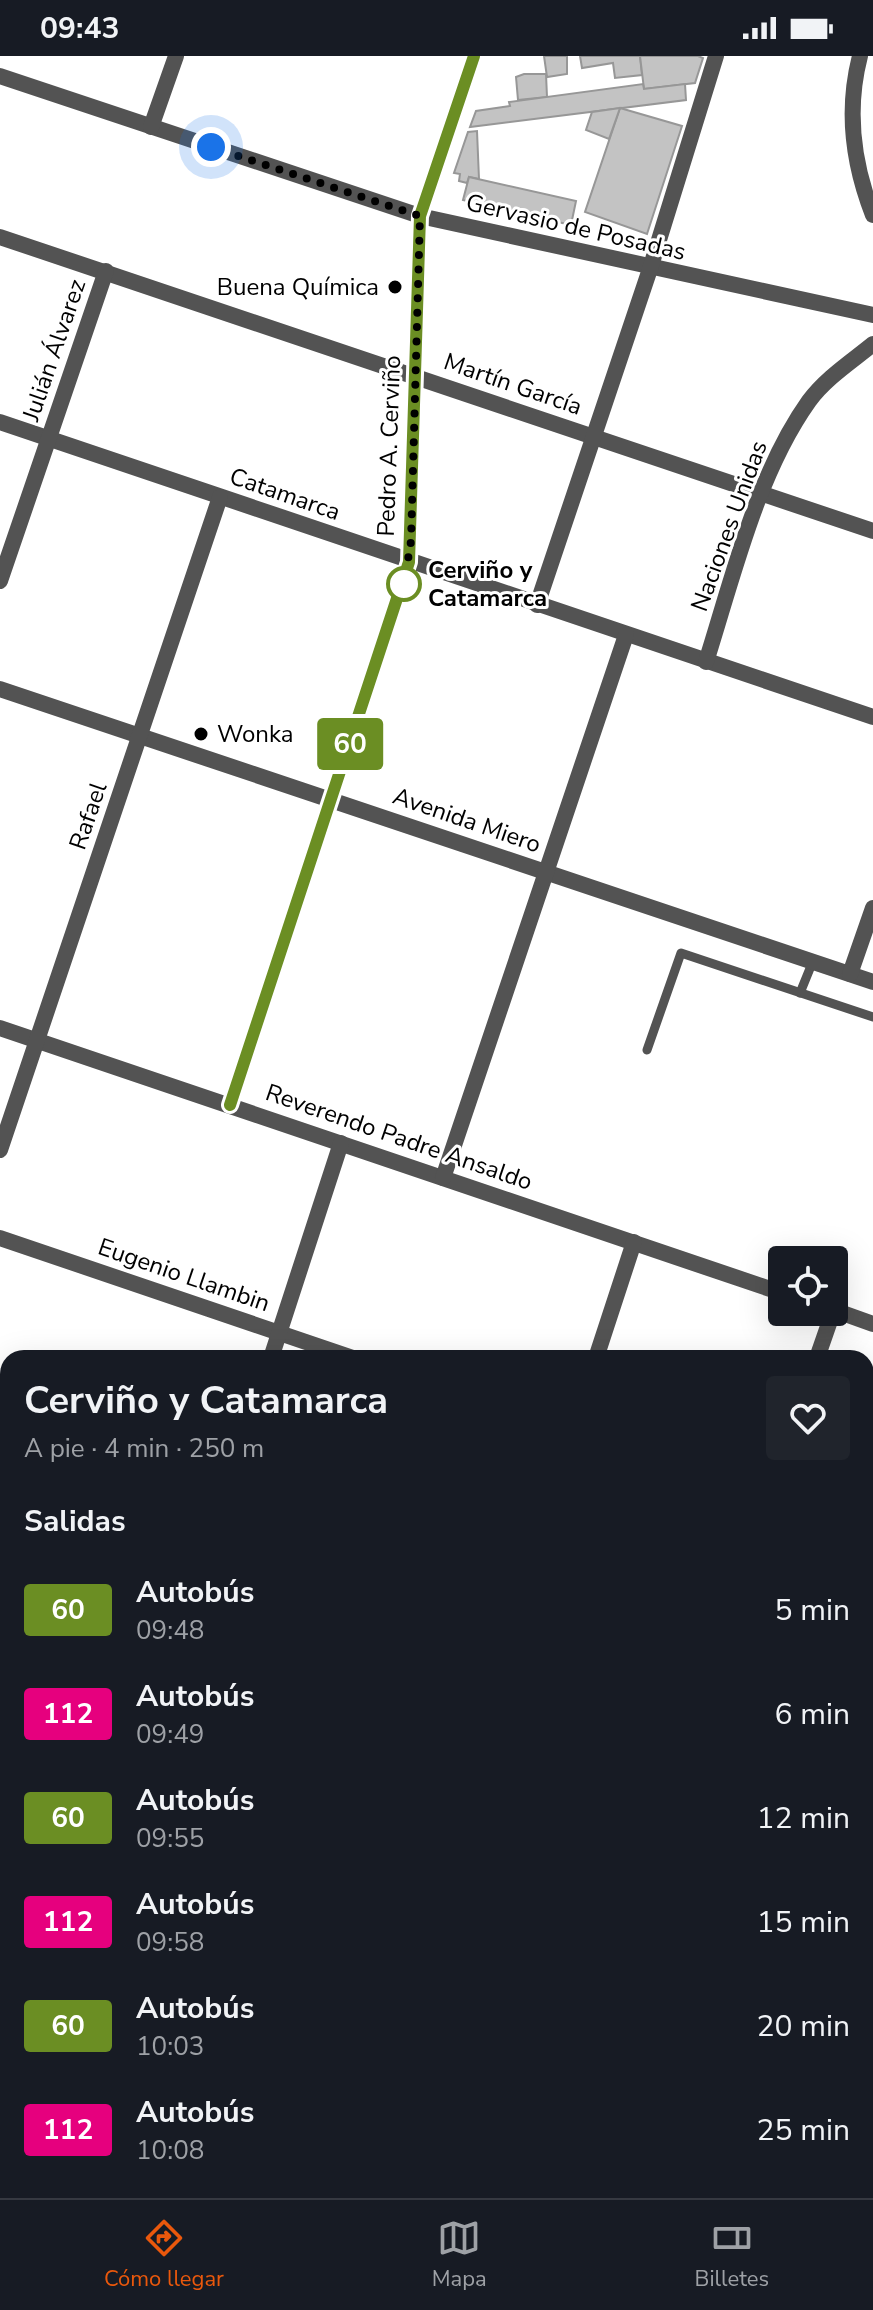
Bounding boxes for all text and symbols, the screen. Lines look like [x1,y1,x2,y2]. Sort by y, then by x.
text: 09:43 [40,8,119,49]
your location [191,127,231,167]
street label: Gervasio de Posadas [463,186,689,268]
place label: Buena Química [217,271,379,303]
street label: Julián Álvarez [14,275,93,426]
marker: Buena Química [386,278,404,296]
street label: Martín García [440,345,586,423]
street label: Pedro A. Cerviño [370,355,408,537]
street label: Naciones Unidas [683,436,775,616]
street label: Catamarca [225,460,345,528]
place label: Cerviño y Catamarca [428,554,547,614]
marker: Cerviño y Catamarca [387,567,421,601]
place label: Wonka [217,718,294,750]
line badge: 60 [314,718,386,770]
marker: Wonka [192,725,210,743]
text: 60 [333,725,367,763]
street label: Rafael [62,778,114,854]
street label: Avenida Miero [389,780,545,860]
street label: Reverendo Padre Ansaldo [261,1076,537,1198]
street label: Eugenio Llambin [94,1231,274,1319]
map controls [768,1246,848,1326]
button: locate [768,1246,848,1326]
text: Cerviño y Catamarca [24,1375,388,1426]
button: heart [766,1376,850,1460]
text: A pie · 4 min · 250 m [24,1431,264,1466]
text: Salidas [24,1501,126,1542]
text: Autobús [136,1572,254,1613]
text: 5 min [775,1590,850,1631]
text: 60 [51,1591,85,1629]
text: 09:48 [136,1613,204,1648]
text: Autobús [136,1676,254,1717]
text: 6 min [775,1694,850,1735]
text: 112 [43,1695,93,1733]
text: 09:49 [136,1717,204,1752]
text: Autobús [136,1780,254,1821]
text: 12 min [757,1798,850,1839]
text: 60 [51,1799,85,1837]
text: 09:55 [136,1821,204,1856]
text: Autobús [136,1884,254,1925]
text: 15 min [757,1902,850,1943]
text: 112 [43,1903,93,1941]
text: 09:58 [136,1925,204,1960]
text: Autobús [136,1988,254,2029]
text: 20 min [757,2006,850,2047]
text: 60 [51,2007,85,2045]
text: 10:03 [136,2029,204,2064]
text: Autobús [136,2092,254,2133]
text: 25 min [757,2110,850,2151]
text: 112 [43,2111,93,2149]
text: 10:08 [136,2133,204,2168]
tab: Cómo llegar [104,2216,224,2294]
tab: Mapa [432,2216,487,2294]
tab: Billetes [695,2216,769,2294]

